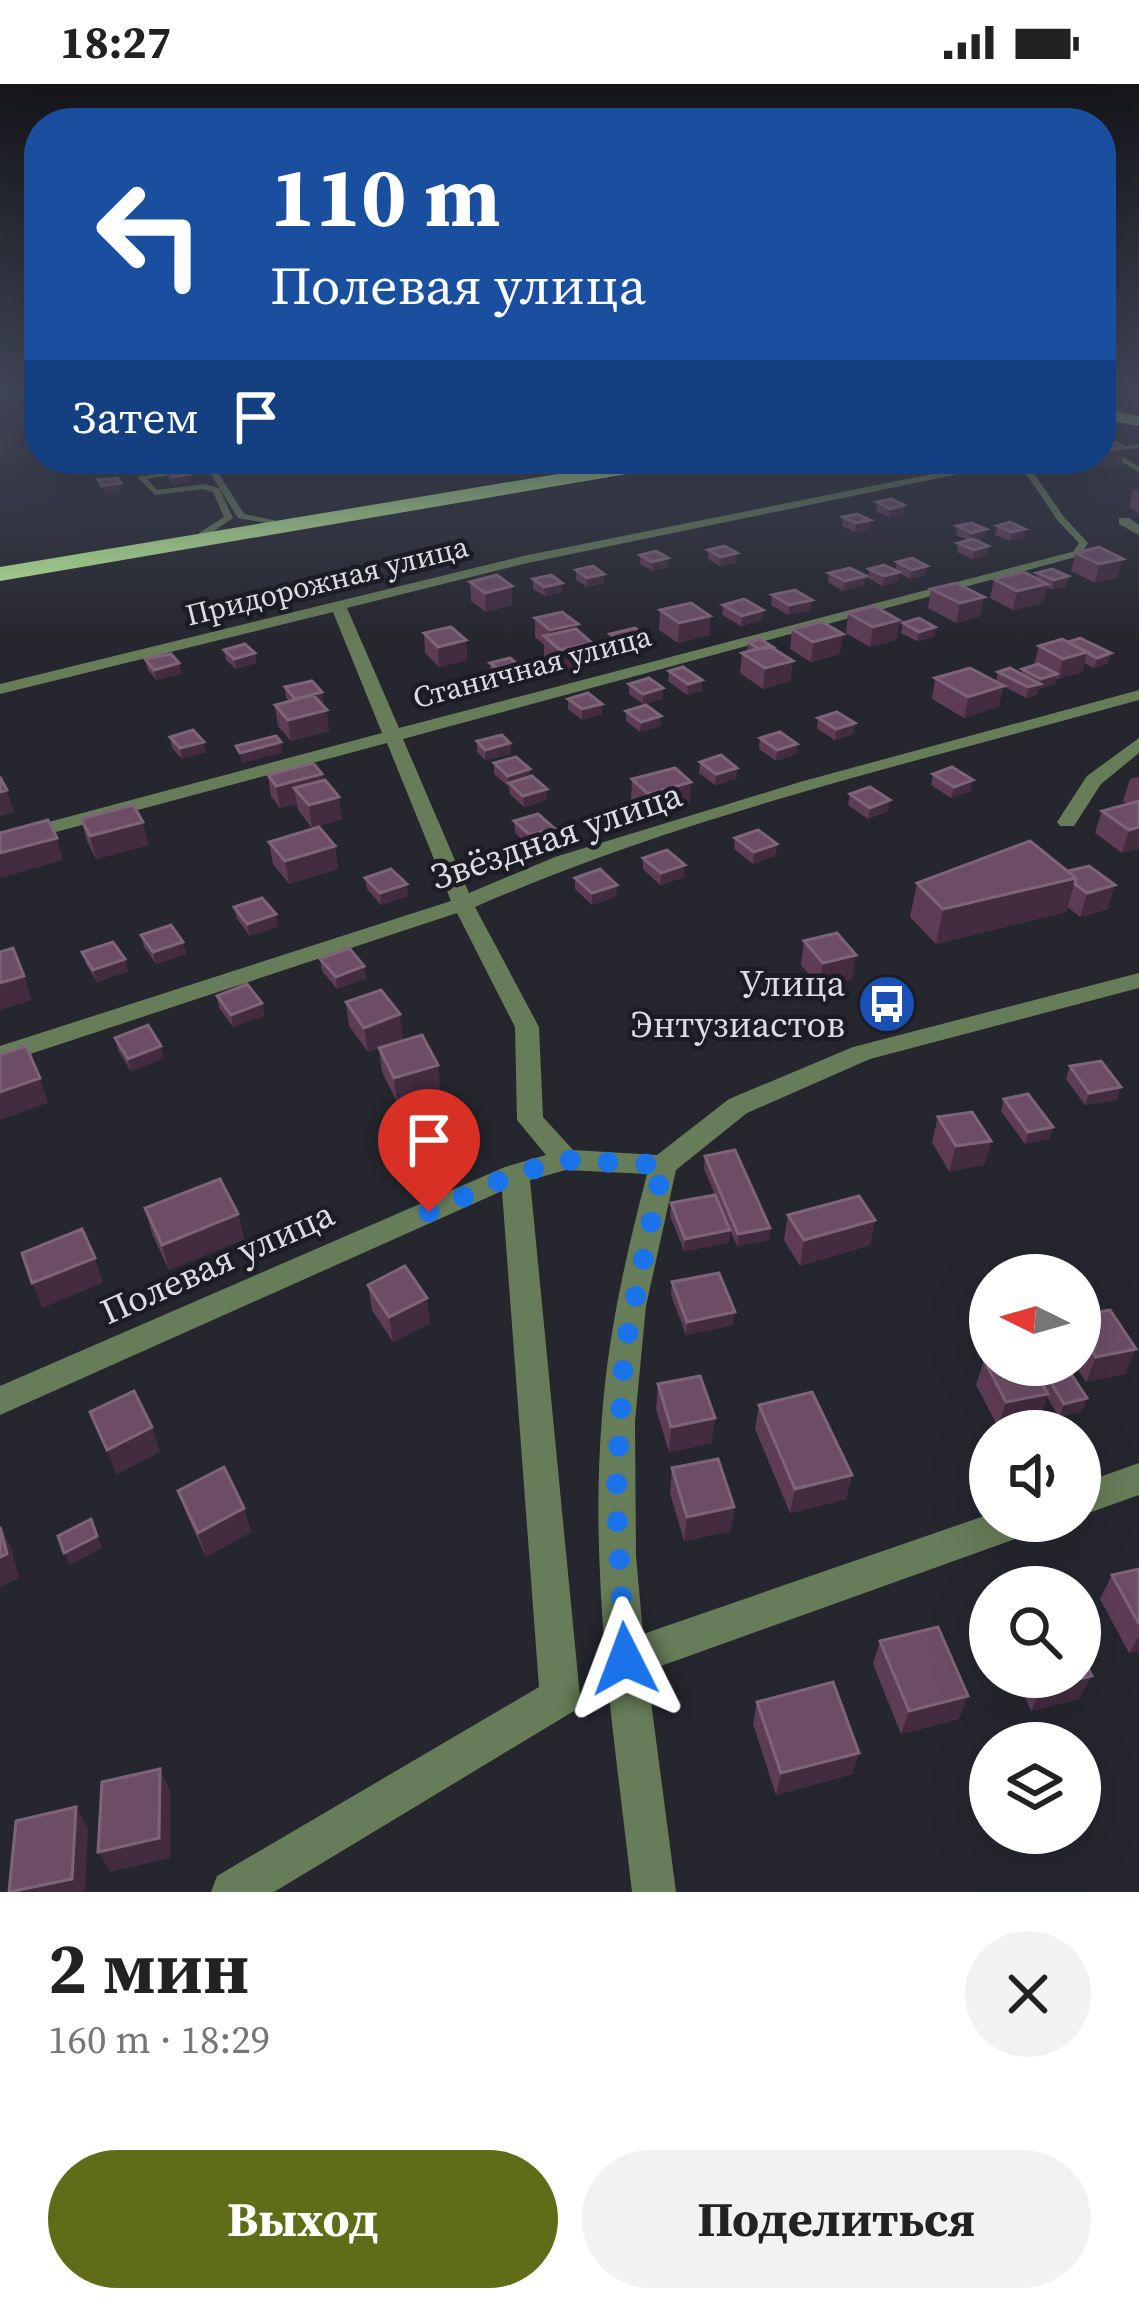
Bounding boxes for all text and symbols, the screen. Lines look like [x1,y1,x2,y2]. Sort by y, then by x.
text: 18:27 [60,11,171,73]
text: 110 m [270,139,501,254]
icon: left [72,156,228,312]
text: Полевая улица [270,248,646,322]
icon: arrive [223,384,289,450]
text: Затем [72,386,199,448]
street label: Придорожная улица [181,525,473,635]
street label: Станичная улица [408,615,656,718]
street label: Звёздная улица [424,769,689,901]
place label: Улица Энтузиастов [631,959,846,1049]
bus stop icon: Улица Энтузиастов [856,973,918,1035]
pin [378,1089,480,1212]
icon: arrive [396,1107,462,1173]
street label: Полевая улица [93,1189,342,1336]
north arrow [969,1254,1101,1386]
map controls [969,1254,1101,1854]
button: sound [969,1410,1101,1542]
button: search [969,1566,1101,1698]
position arrow [562,1596,688,1722]
button: layers [969,1722,1101,1854]
text: 2 мин [48,1918,249,2017]
button: close [965,1931,1091,2057]
text: 160 m · 18:29 [48,2013,270,2066]
button: Выход [48,2150,558,2288]
button: Поделиться [582,2150,1091,2288]

